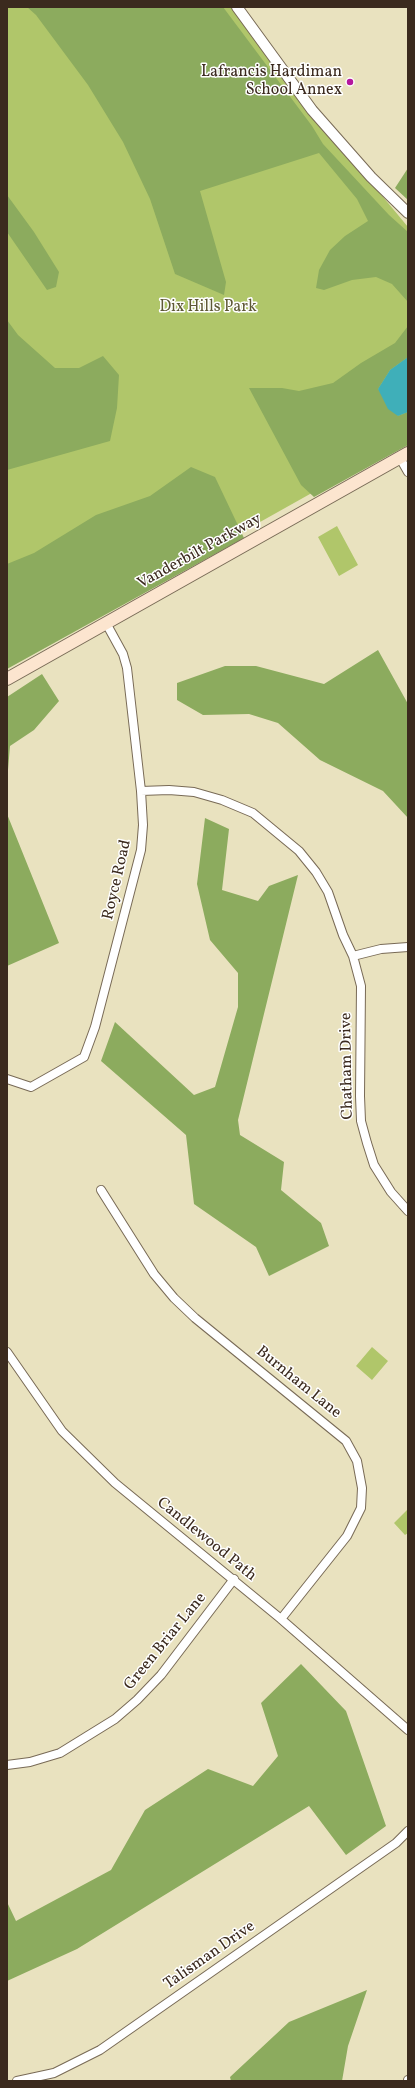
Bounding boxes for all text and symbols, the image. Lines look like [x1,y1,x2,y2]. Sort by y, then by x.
place label: Lafrancis Hardiman School Annex [201,63,342,101]
marker: Lafrancis Hardiman School Annex [345,77,355,87]
park label: Dix Hills Park [159,298,257,318]
street label: Vanderbilt Parkway [135,510,265,594]
street label: Royce Road [99,838,137,922]
street label: Chatham Drive [337,1012,359,1120]
street label: Burnham Lane [251,1343,345,1423]
street label: Candlewood Path [152,1494,260,1586]
street label: Green Briar Lane [121,1589,211,1695]
street label: Talisman Drive [161,1918,259,1994]

